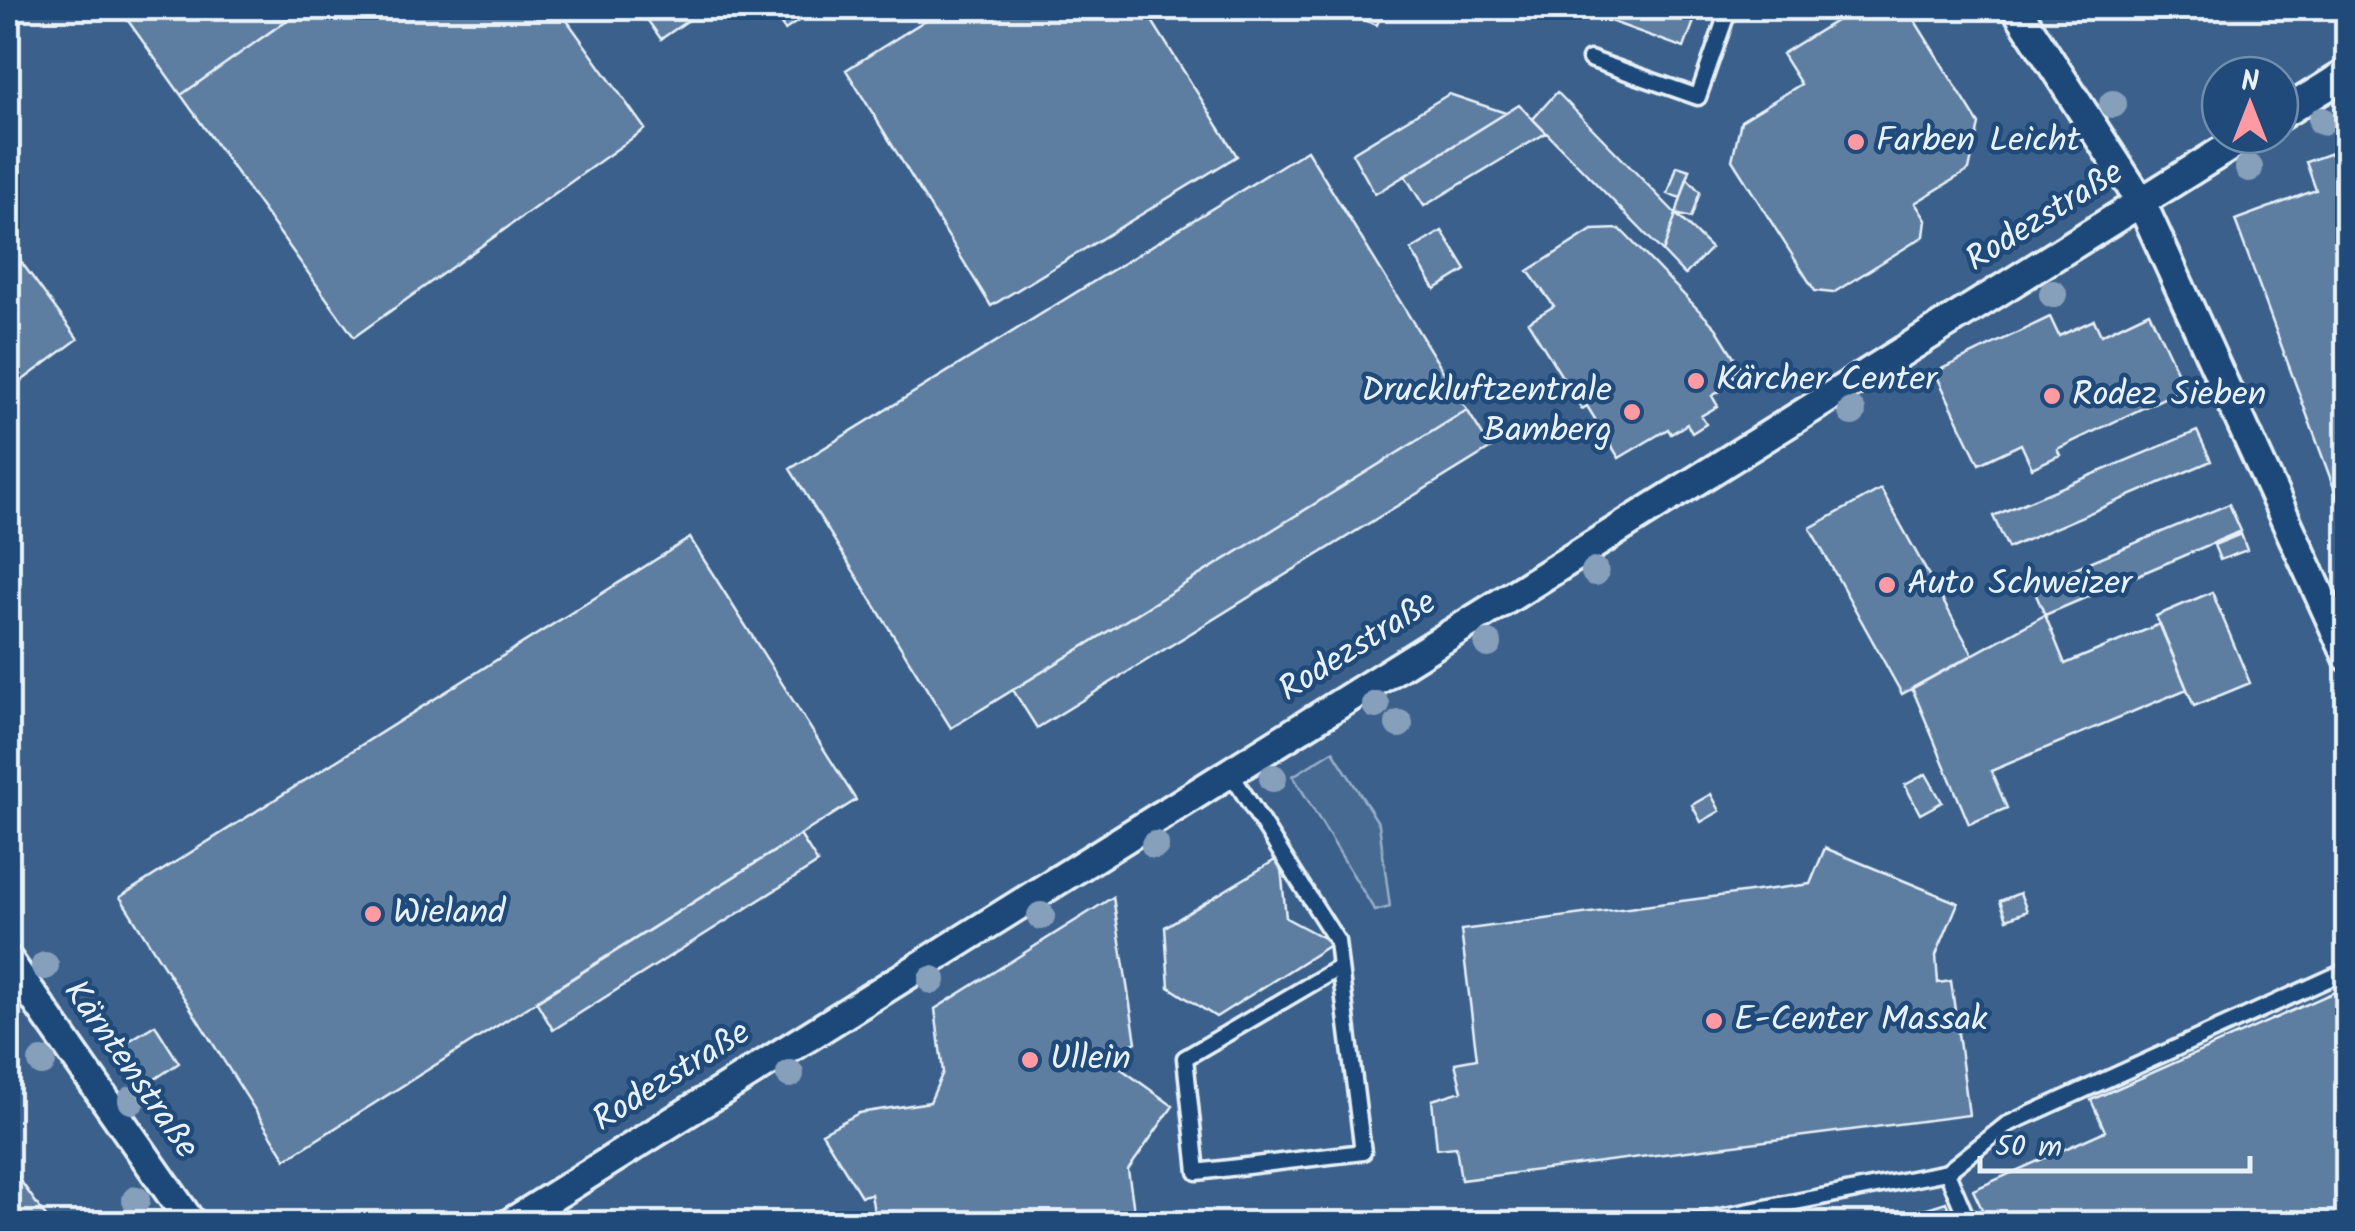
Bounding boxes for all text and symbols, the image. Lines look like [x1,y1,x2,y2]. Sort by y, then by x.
north arrow [2200,55,2300,155]
text: N [2241,60,2259,105]
place label: Farben Leicht [1876,114,2081,170]
marker: Farben Leicht [1845,131,1867,153]
street label: Rodezstraße [1955,146,2135,288]
place label: Kärcher Center [1716,353,1939,409]
place label: Druckluftzentrale Bamberg [1361,364,1612,460]
place label: Rodez Sieben [2072,368,2266,424]
marker: Kärcher Center [1685,370,1707,392]
marker: Rodez Sieben [2041,385,2063,407]
marker: Druckluftzentrale Bamberg [1621,401,1643,423]
place label: Auto Schweizer [1907,557,2134,613]
marker: Auto Schweizer [1876,574,1898,596]
street label: Rodezstraße [1268,576,1448,718]
place label: Wieland [393,886,507,942]
marker: Wieland [362,903,384,925]
street label: Kärntenstraße [47,969,213,1171]
place label: E-Center Massak [1734,993,1988,1049]
street label: Rodezstraße [582,1006,762,1148]
marker: E-Center Massak [1703,1010,1725,1032]
place label: Ullein [1050,1032,1131,1088]
marker: Ullein [1019,1049,1041,1071]
scale bar [1980,1111,2250,1173]
text: 50 m [1995,1124,2062,1172]

